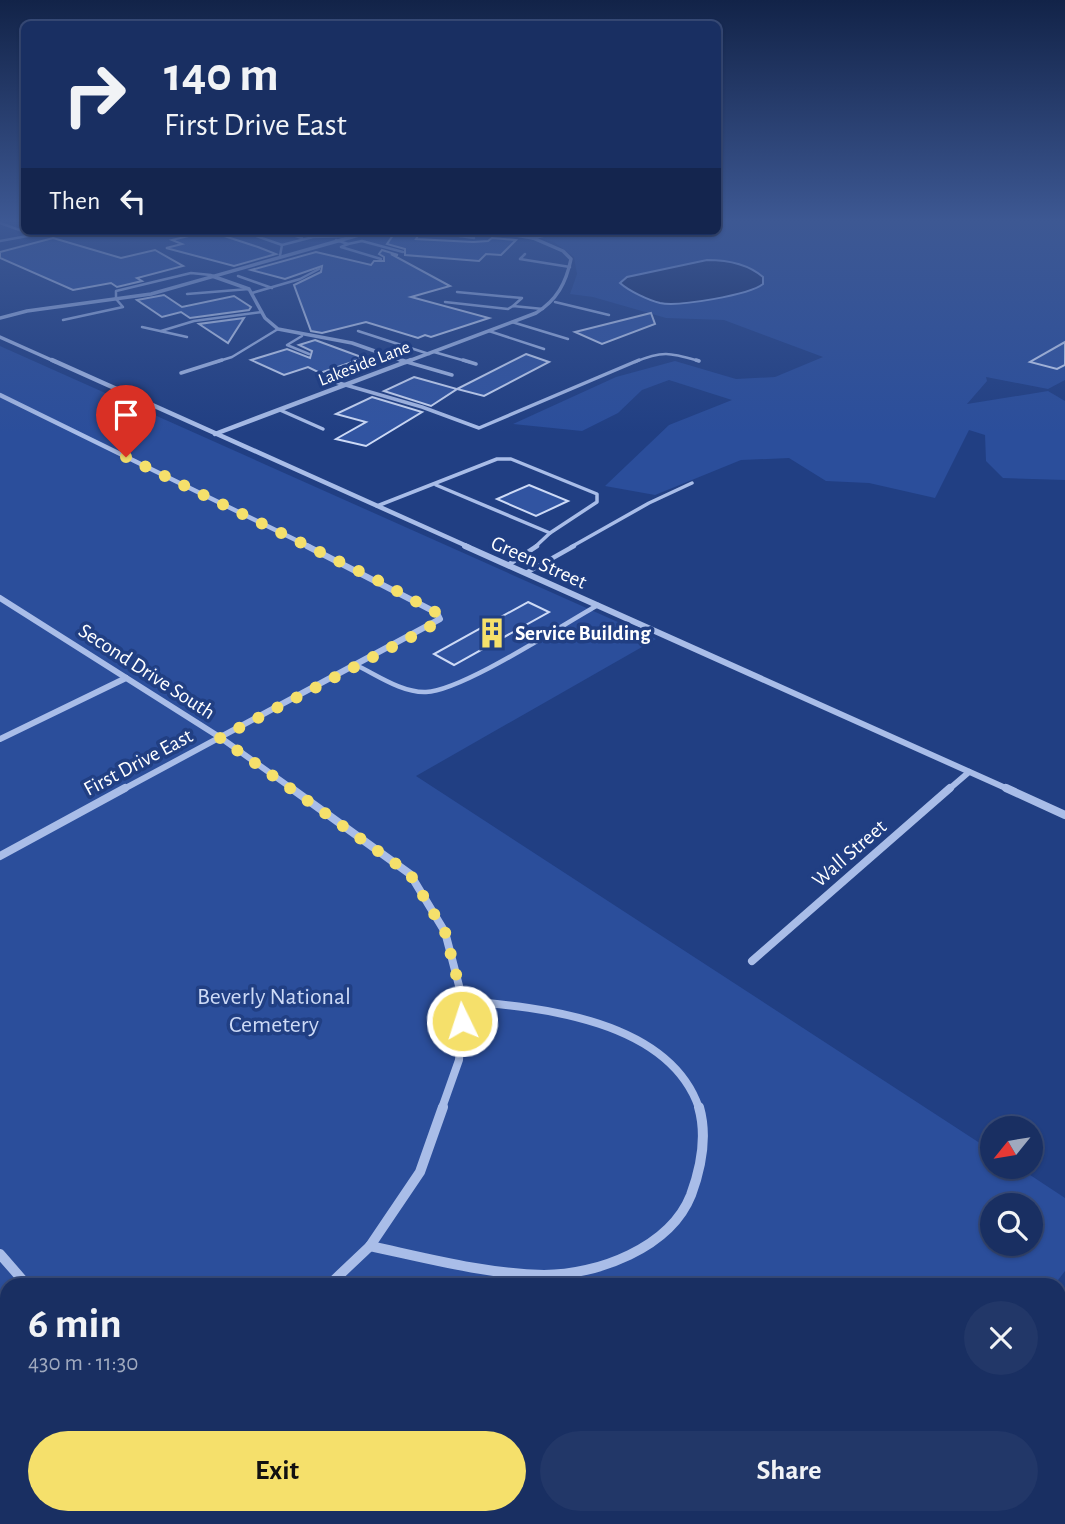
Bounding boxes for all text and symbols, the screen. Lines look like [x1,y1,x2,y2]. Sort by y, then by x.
icon: right [49,49,140,140]
text: 140 m [164,51,279,100]
text: First Drive East [164,109,347,141]
icon: left [114,182,152,220]
text: Then [49,188,100,214]
street label: Lakeside Lane [316,338,413,390]
pin [96,385,156,457]
icon: arrive [107,396,145,434]
street label: Green Street [488,532,590,593]
building icon: Service Building [475,616,509,650]
street label: Second Drive South [75,620,219,723]
place label: Service Building [515,623,651,644]
street label: First Drive East [80,725,196,800]
street label: Wall Street [808,816,891,891]
position arrow [425,984,499,1058]
park label: Beverly National Cemetery [197,985,351,1037]
north arrow [980,1116,1043,1180]
map controls [980,1116,1043,1256]
button: search [980,1193,1043,1256]
button: close [964,1301,1038,1375]
text: 6 min [28,1303,122,1345]
text: 430 m · 11:30 [28,1352,138,1375]
button: Exit [28,1431,526,1511]
button: Share [540,1431,1038,1511]

